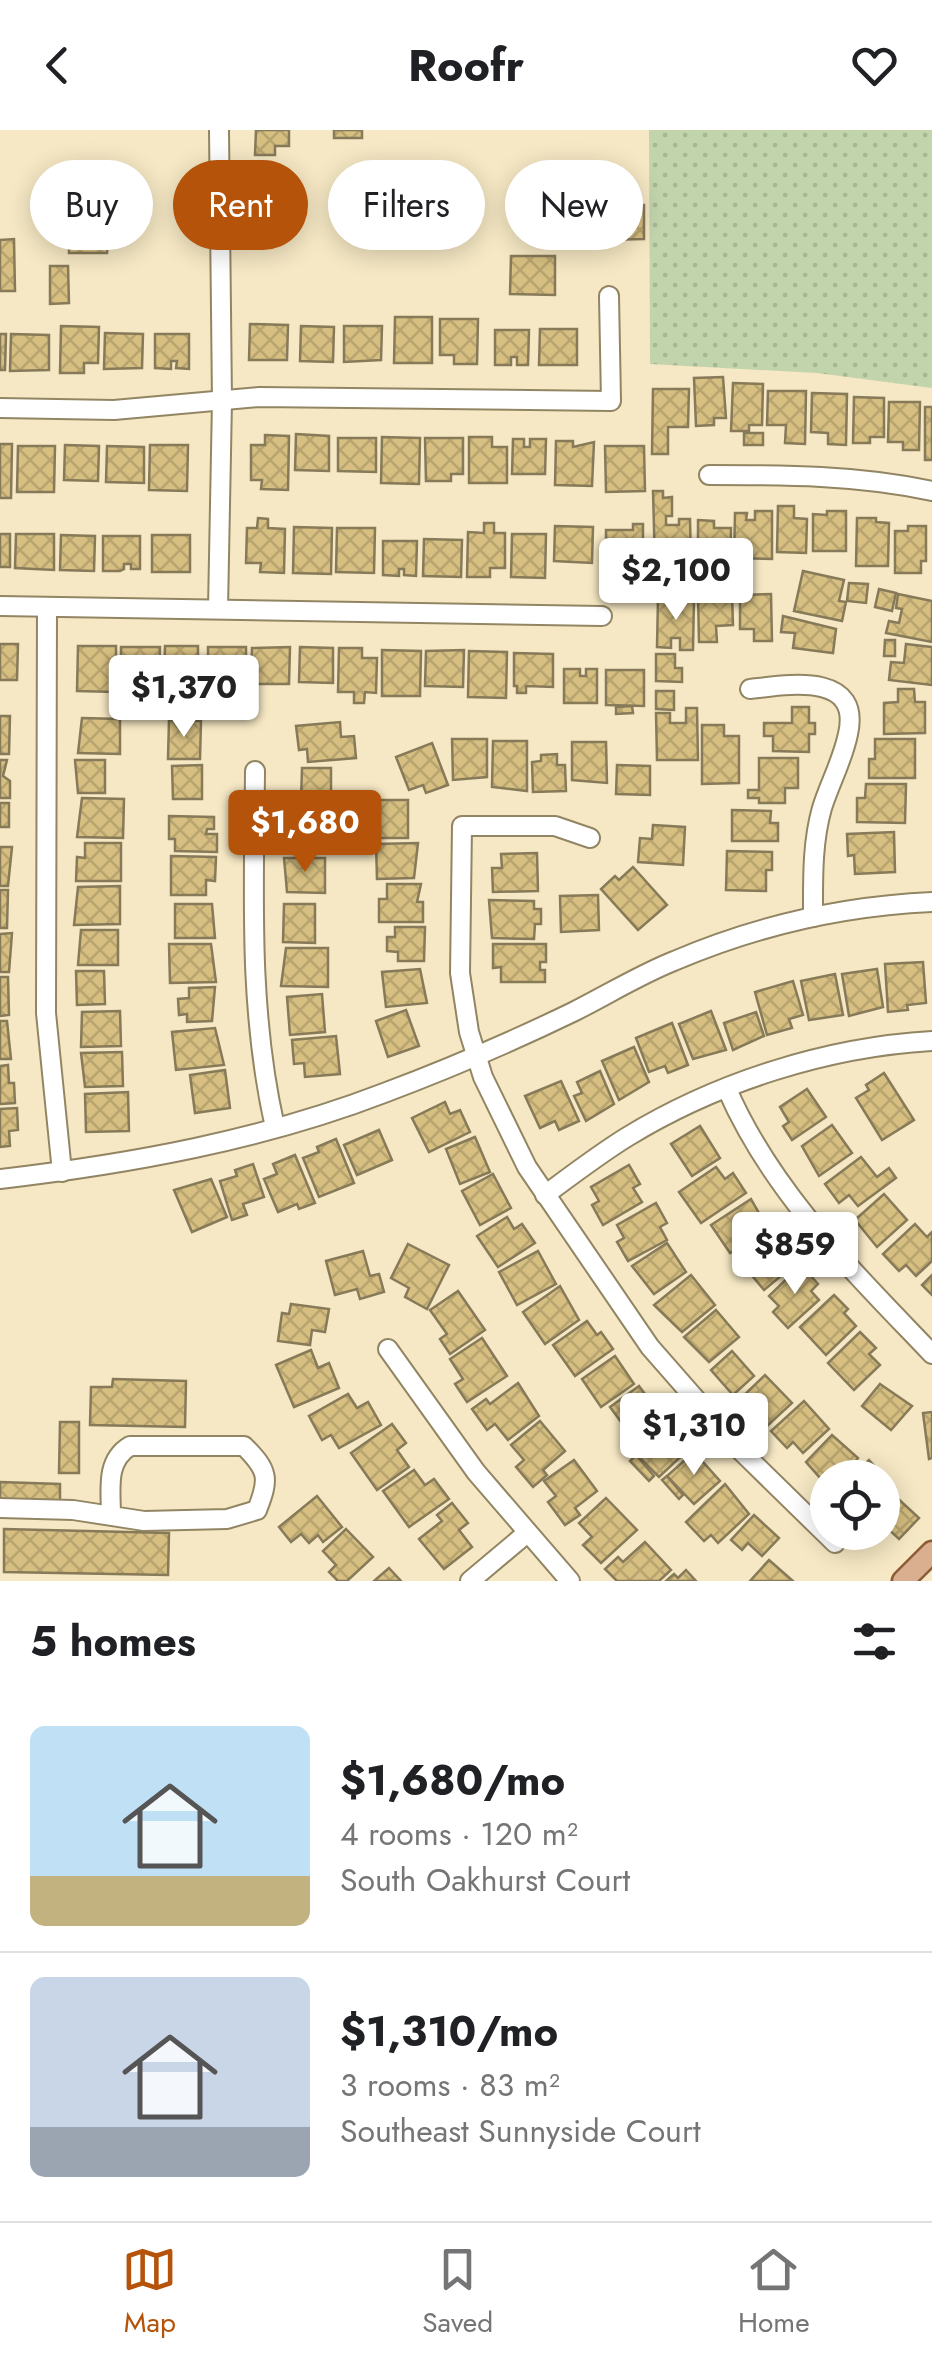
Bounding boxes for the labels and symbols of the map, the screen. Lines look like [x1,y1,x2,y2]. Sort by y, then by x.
pin: $2,100 [595,538,757,623]
pin: $1,370 [103,655,265,740]
pin: $1,680 [224,790,386,875]
pin: $859 [736,1212,854,1297]
pin: $1,310 [613,1393,775,1478]

